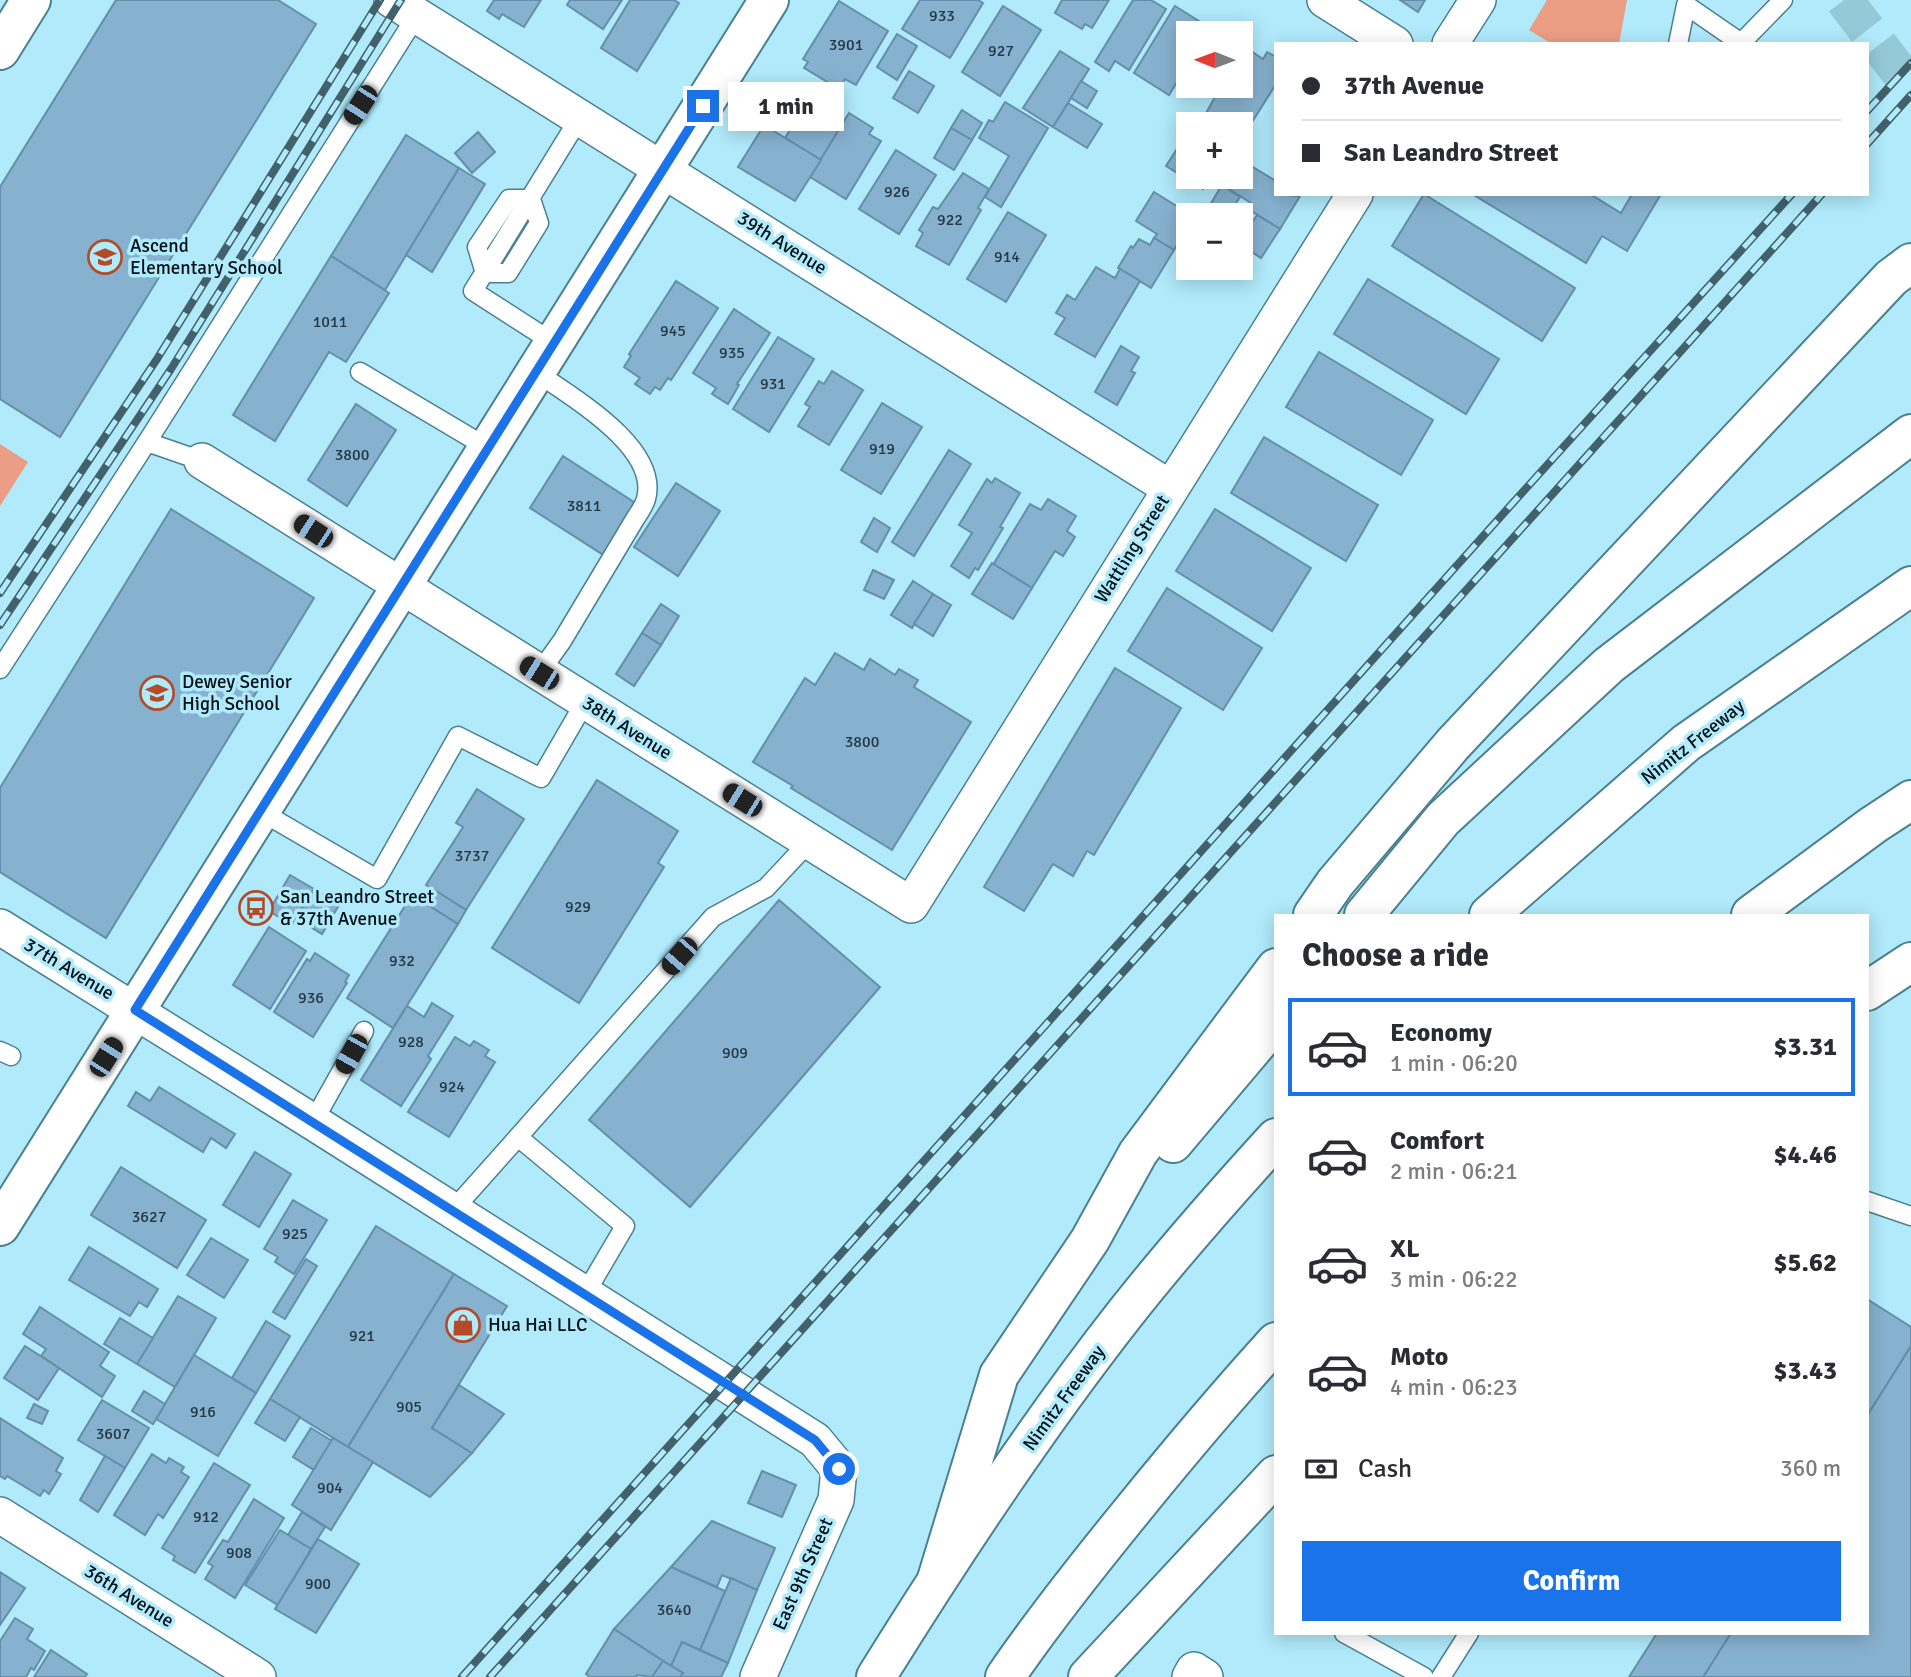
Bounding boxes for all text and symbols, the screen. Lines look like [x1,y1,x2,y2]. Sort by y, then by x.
house number: 933 [929,6,955,26]
north arrow [1176,21,1253,98]
map controls [1176,21,1253,280]
house number: 3901 [829,35,863,55]
house number: 927 [988,41,1014,61]
text: 37th Avenue [1344,70,1484,102]
car [340,82,381,128]
callout: 1 min [728,82,843,130]
route end [687,90,719,122]
text: 1 min [758,92,814,121]
button: + [1176,112,1253,189]
text: San Leandro Street [1344,137,1559,169]
house number: 926 [884,182,910,202]
button: − [1176,203,1253,280]
street label: 39th Avenue [733,206,831,280]
house number: 922 [937,210,963,230]
place label: Ascend Elementary School [130,234,283,280]
school or university icon: Ascend Elementary School [86,238,124,276]
house number: 914 [994,247,1020,267]
house number: 1011 [313,312,347,332]
house number: 945 [660,321,686,341]
house number: 935 [719,343,745,363]
house number: 931 [760,374,786,394]
house number: 919 [869,439,895,459]
house number: 3800 [335,445,369,465]
street label: Wattling Street [1089,490,1175,607]
house number: 3811 [567,496,601,516]
car [290,511,337,551]
car [516,653,563,693]
place label: Dewey Senior High School [182,670,292,716]
school or university icon: Dewey Senior High School [138,674,176,712]
street label: 38th Avenue [578,691,676,765]
street label: Nimitz Freeway [1637,694,1750,790]
house number: 3800 [845,732,879,752]
car [719,780,766,820]
house number: 3737 [455,846,489,866]
place label: San Leandro Street & 37th Avenue [280,885,434,931]
bus stop icon: San Leandro Street & 37th Avenue [237,889,275,927]
house number: 929 [565,897,591,917]
street label: 37th Avenue [19,933,119,1005]
car [658,933,701,979]
text: Choose a ride [1302,936,1489,975]
house number: 932 [389,951,415,971]
house number: 936 [298,988,324,1008]
icon: car [1306,1016,1369,1079]
text: Economy [1390,1017,1492,1049]
car [332,1031,371,1077]
text: $3.31 [1773,1031,1837,1063]
house number: 928 [398,1032,424,1052]
car [86,1034,127,1080]
house number: 909 [722,1043,748,1063]
text: 1 min · 06:20 [1390,1049,1518,1078]
house number: 924 [439,1077,465,1097]
icon: car [1306,1124,1369,1187]
text: Comfort [1390,1125,1484,1157]
text: $4.46 [1773,1139,1837,1171]
text: 2 min · 06:21 [1390,1157,1518,1186]
house number: 3627 [132,1207,166,1227]
house number: 925 [282,1224,308,1244]
icon: car [1306,1232,1369,1295]
text: XL [1390,1233,1420,1265]
text: $5.62 [1773,1247,1837,1279]
text: 3 min · 06:22 [1390,1265,1518,1294]
shop icon: Hua Hai LLC [444,1306,482,1344]
place label: Hua Hai LLC [488,1313,587,1337]
house number: 921 [349,1326,375,1346]
street label: Nimitz Freeway [1018,1340,1110,1455]
icon: car [1306,1340,1369,1403]
text: Moto [1390,1341,1448,1373]
text: $3.43 [1773,1355,1837,1387]
text: 4 min · 06:23 [1390,1373,1518,1402]
house number: 905 [396,1397,422,1417]
house number: 916 [190,1402,216,1422]
house number: 3607 [96,1424,130,1444]
icon: cash [1302,1450,1340,1488]
route start [823,1453,855,1485]
text: Cash [1358,1453,1412,1485]
text: 360 m [1780,1454,1841,1483]
house number: 904 [317,1478,343,1498]
house number: 912 [193,1507,219,1527]
street label: East 9th Street [768,1514,839,1634]
button: Confirm [1302,1541,1841,1621]
house number: 908 [226,1543,252,1563]
street label: 36th Avenue [80,1559,178,1633]
house number: 900 [305,1574,331,1594]
house number: 3640 [657,1600,691,1620]

